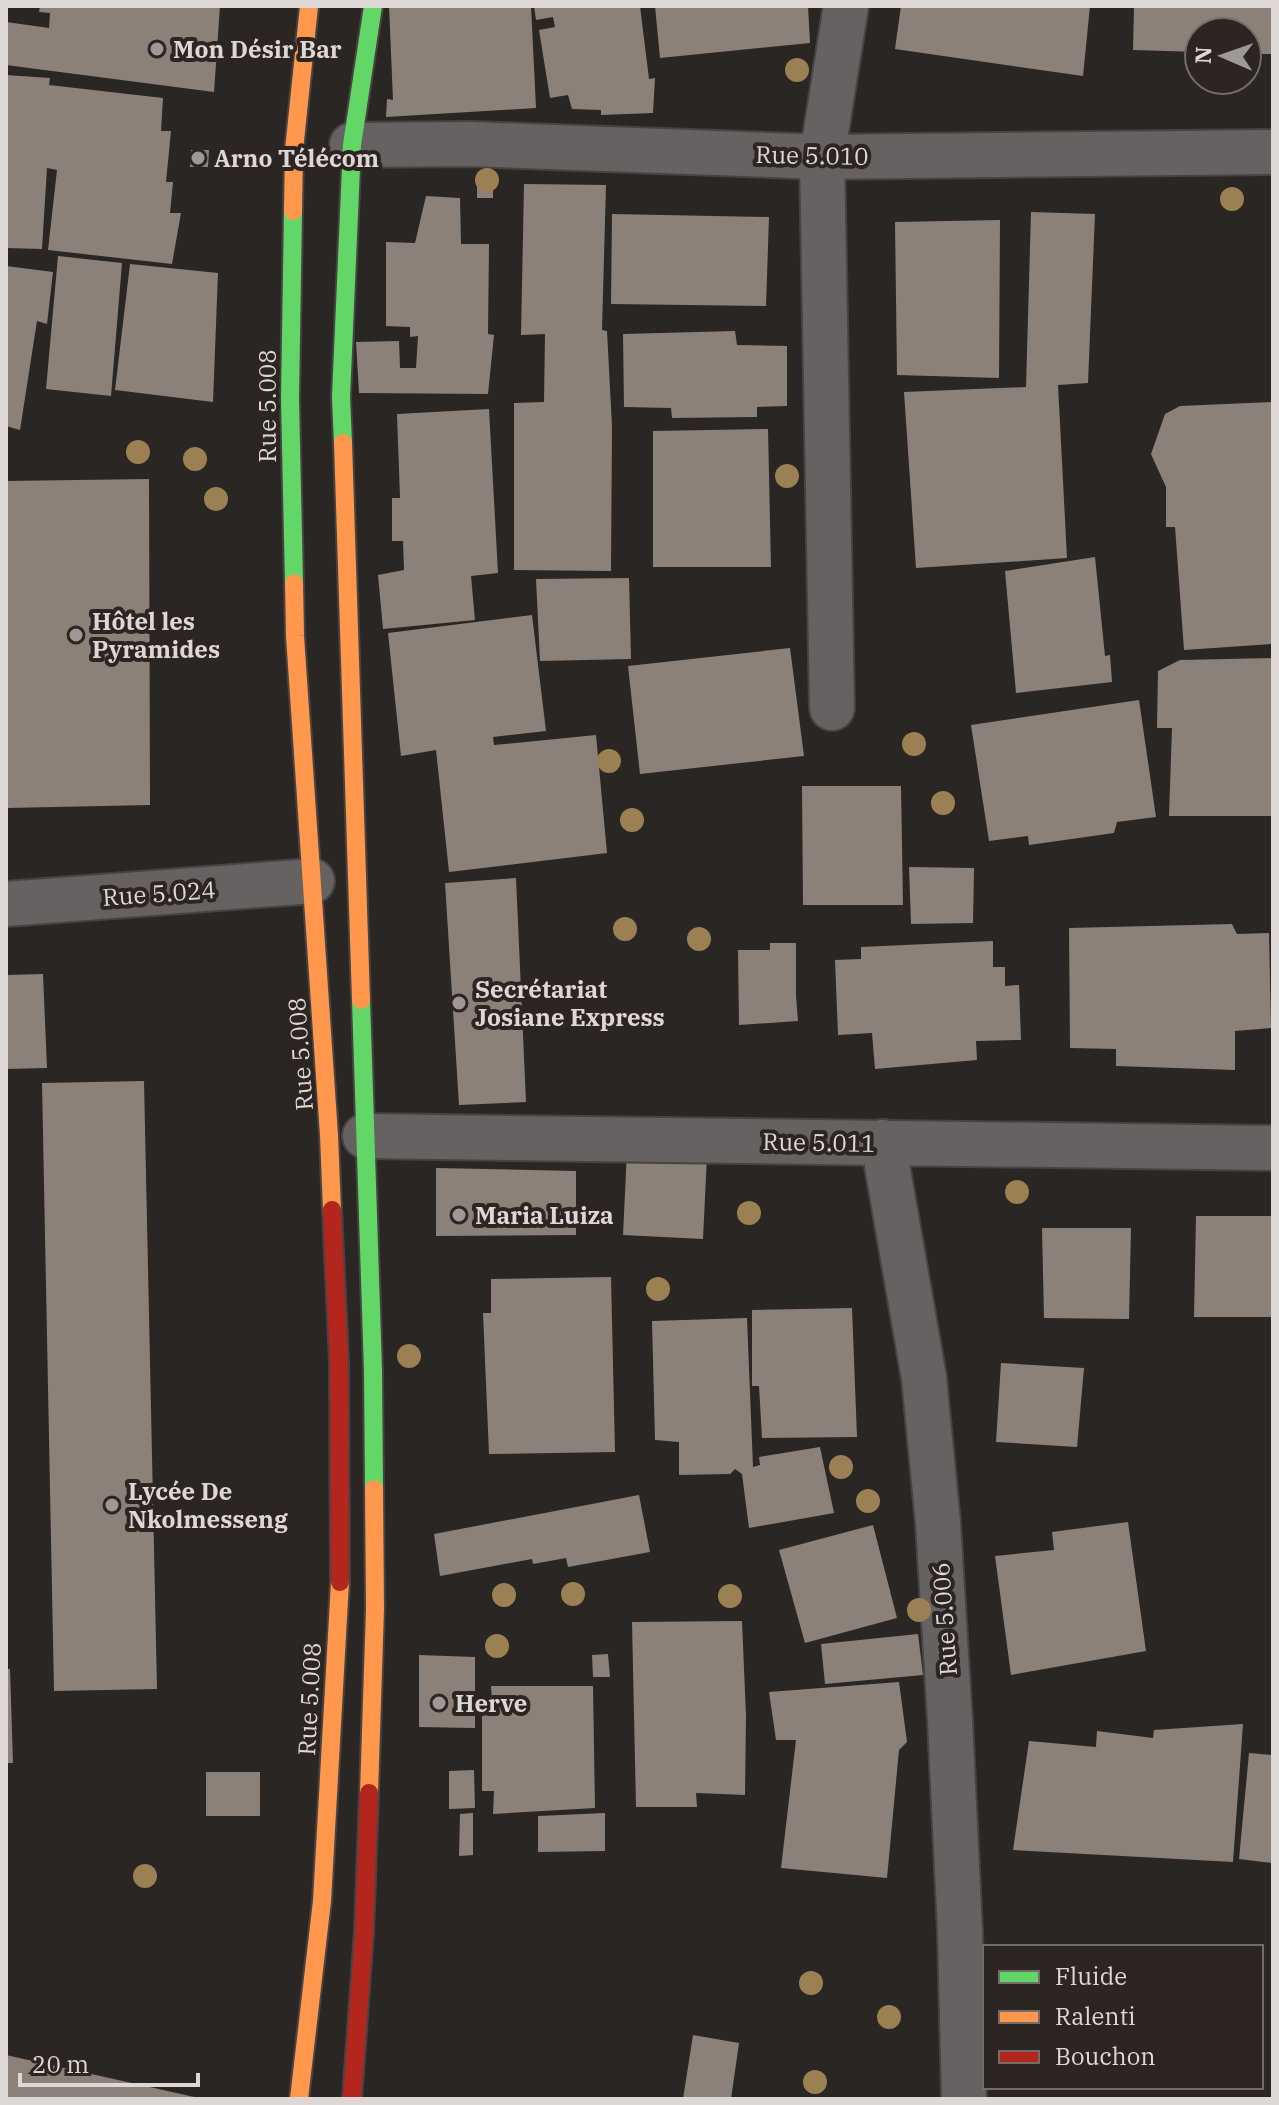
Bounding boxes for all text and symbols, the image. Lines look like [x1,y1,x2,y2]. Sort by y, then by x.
north arrow [1183,16,1263,96]
place label: Mon Désir Bar [173,33,342,65]
marker: Mon Désir Bar [148,40,166,58]
text: N [1188,46,1217,64]
street label: Rue 5.010 [755,138,869,172]
place label: Arno Télécom [214,142,379,174]
marker: Arno Télécom [189,149,207,167]
street label: Rue 5.008 [251,349,283,463]
place label: Hôtel les Pyramides [92,605,220,665]
marker: Hôtel les Pyramides [67,626,85,644]
street label: Rue 5.024 [101,873,217,913]
place label: Secrétariat Josiane Express [475,973,665,1033]
marker: Secrétariat Josiane Express [450,994,468,1012]
street label: Rue 5.008 [280,996,320,1112]
street label: Rue 5.011 [762,1125,876,1159]
place label: Maria Luiza [475,1199,614,1231]
marker: Maria Luiza [450,1206,468,1224]
place label: Lycée De Nkolmesseng [128,1475,288,1535]
marker: Lycée De Nkolmesseng [103,1496,121,1514]
street label: Rue 5.006 [924,1561,964,1677]
street label: Rue 5.008 [290,1642,328,1756]
place label: Herve [455,1687,527,1719]
marker: Herve [430,1694,448,1712]
legend [983,1945,1263,2089]
text: Fluide [1055,1960,1127,1992]
text: Ralenti [1055,2000,1136,2032]
scale bar [20,2037,198,2087]
text: Bouchon [1055,2040,1156,2072]
text: 20 m [32,2048,89,2080]

